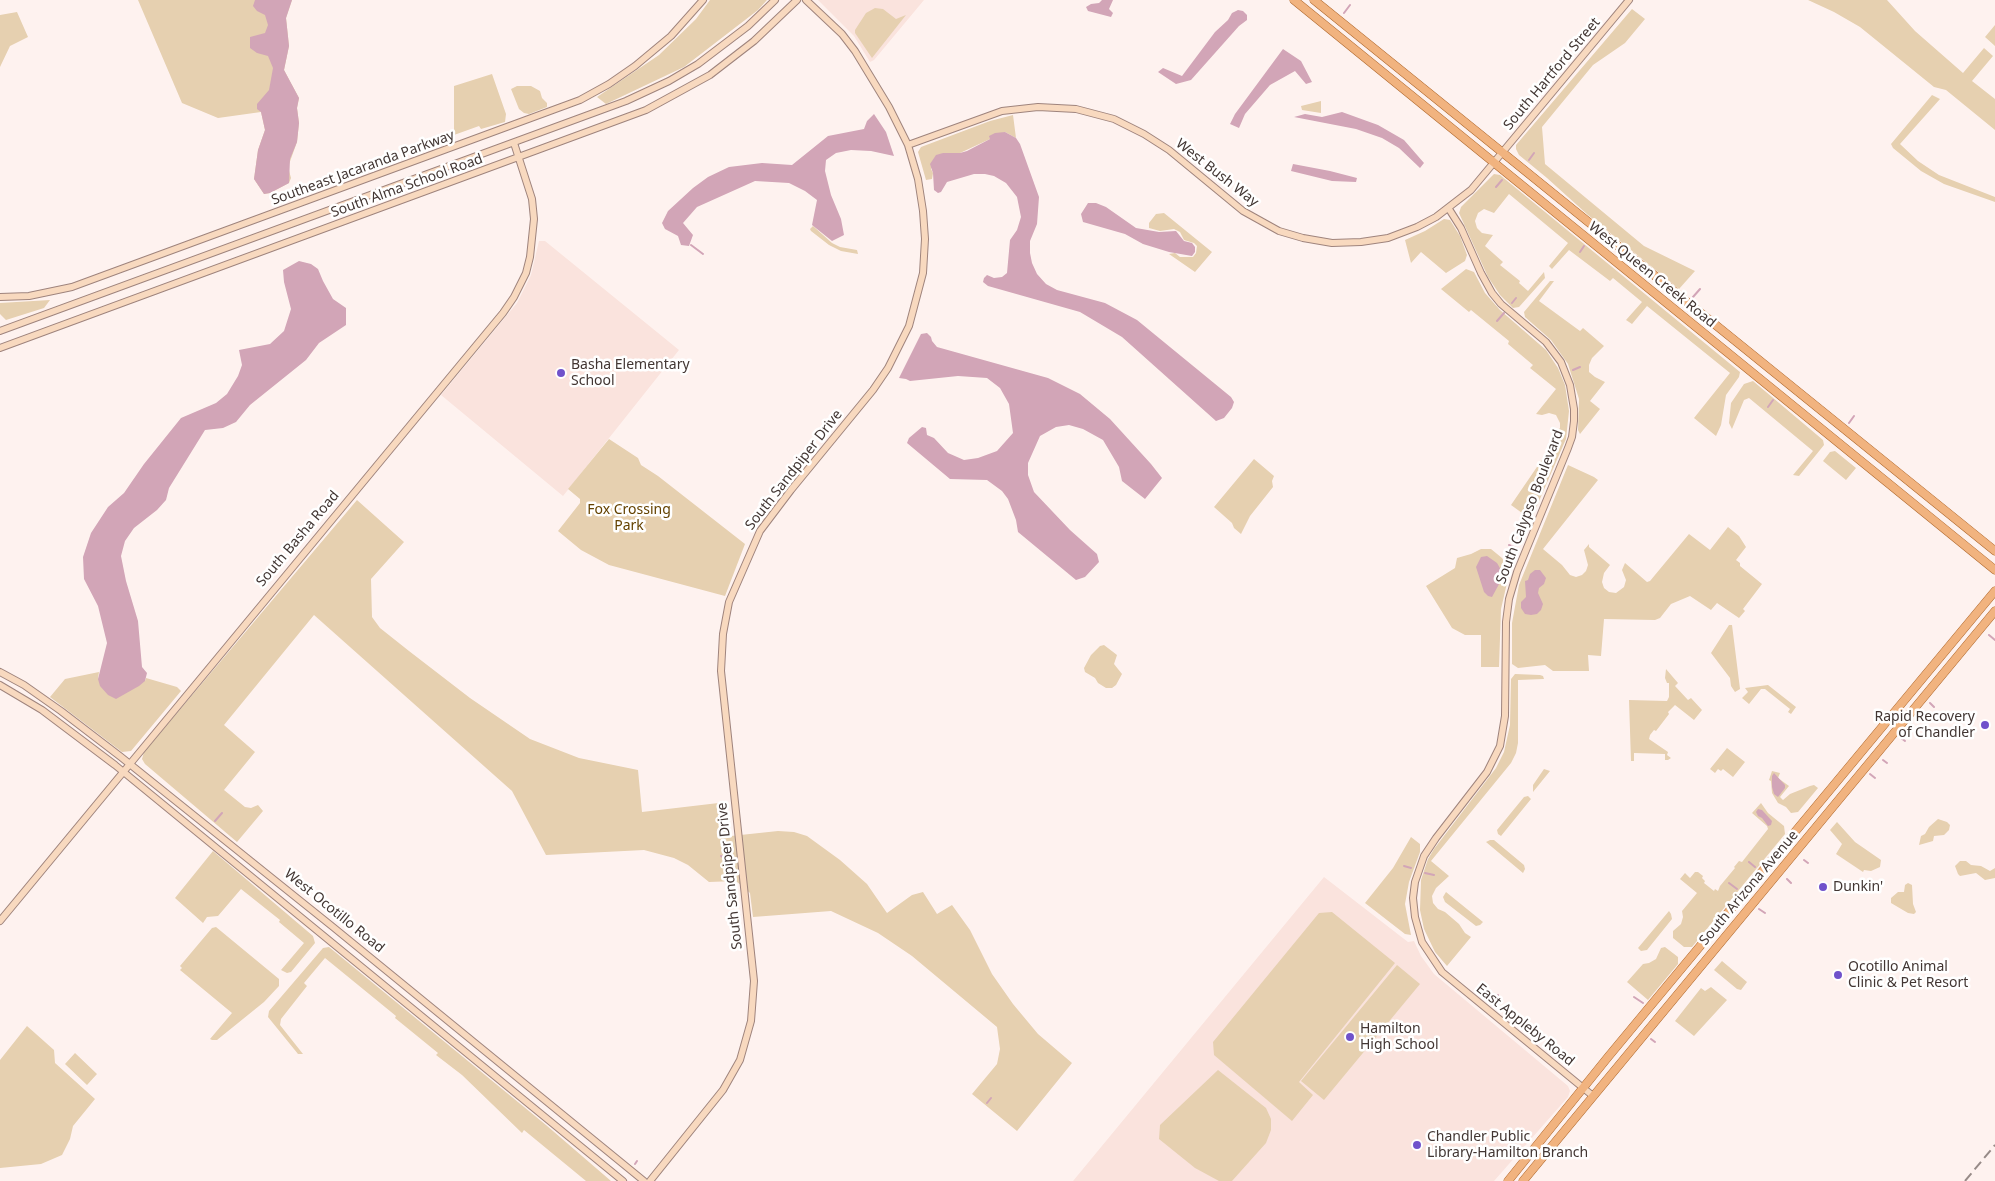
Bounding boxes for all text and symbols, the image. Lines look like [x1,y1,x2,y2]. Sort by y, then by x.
street label: South Hartford Street [1500,14,1604,134]
street label: Southeast Jacaranda Parkway [269,127,457,209]
street label: West Bush Way [1172,135,1262,211]
street label: South Alma School Road [329,151,485,221]
street label: West Queen Creek Road [1585,219,1719,331]
place label: Basha Elementary School [571,357,690,390]
marker: Basha Elementary School [555,367,567,379]
street label: South Sandpiper Drive [742,407,846,533]
street label: South Calypso Boulevard [1493,428,1567,586]
street label: South Basha Road [253,488,343,590]
park label: Fox Crossing Park [587,502,671,534]
place label: Rapid Recovery of Chandler [1875,709,1975,742]
marker: Rapid Recovery of Chandler [1979,719,1991,731]
street label: South Sandpiper Drive [714,802,746,950]
street label: South Arizona Avenue [1696,827,1802,949]
street label: West Ocotillo Road [281,866,387,956]
place label: Dunkin' [1833,879,1883,895]
marker: Dunkin' [1817,881,1829,893]
place label: Ocotillo Animal Clinic & Pet Resort [1848,959,1968,992]
marker: Ocotillo Animal Clinic & Pet Resort [1832,969,1844,981]
street label: East Appleby Road [1473,980,1577,1070]
place label: Hamilton High School [1360,1021,1438,1054]
marker: Hamilton High School [1344,1031,1356,1043]
place label: Chandler Public Library-Hamilton Branch [1427,1129,1588,1162]
marker: Chandler Public Library-Hamilton Branch [1411,1139,1423,1151]

